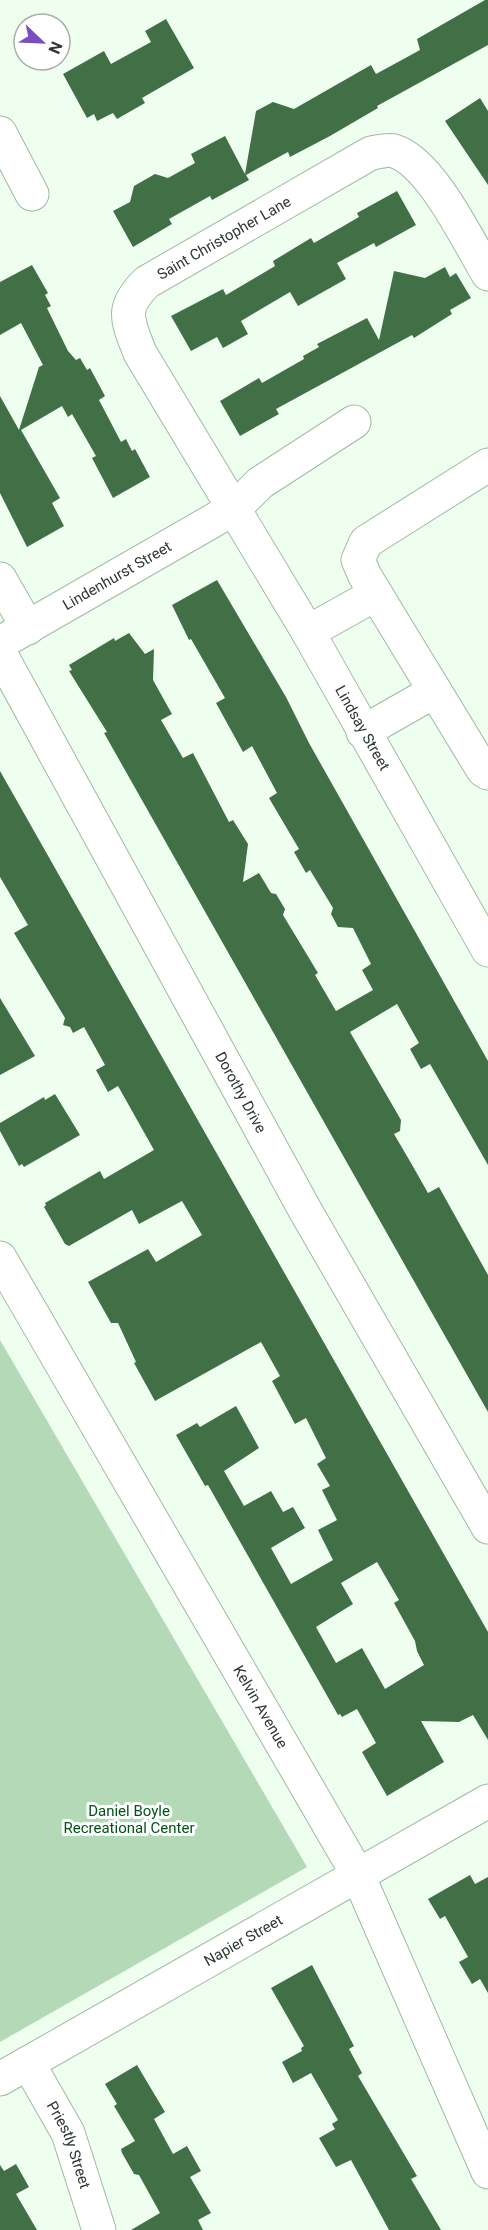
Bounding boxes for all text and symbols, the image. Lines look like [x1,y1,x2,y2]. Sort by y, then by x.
north arrow [12,12,72,72]
text: N [44,39,66,57]
street label: Saint Christopher Lane [154,192,294,284]
street label: Lindenhurst Street [59,537,175,614]
street label: Lindsay Street [331,682,394,774]
street label: Dorothy Drive [211,1049,270,1136]
street label: Kelvin Avenue [229,1662,292,1752]
park label: Daniel Boyle Recreational Center [64,1802,194,1837]
street label: Napier Street [201,1911,286,1970]
street label: Priestly Street [43,2098,94,2191]

